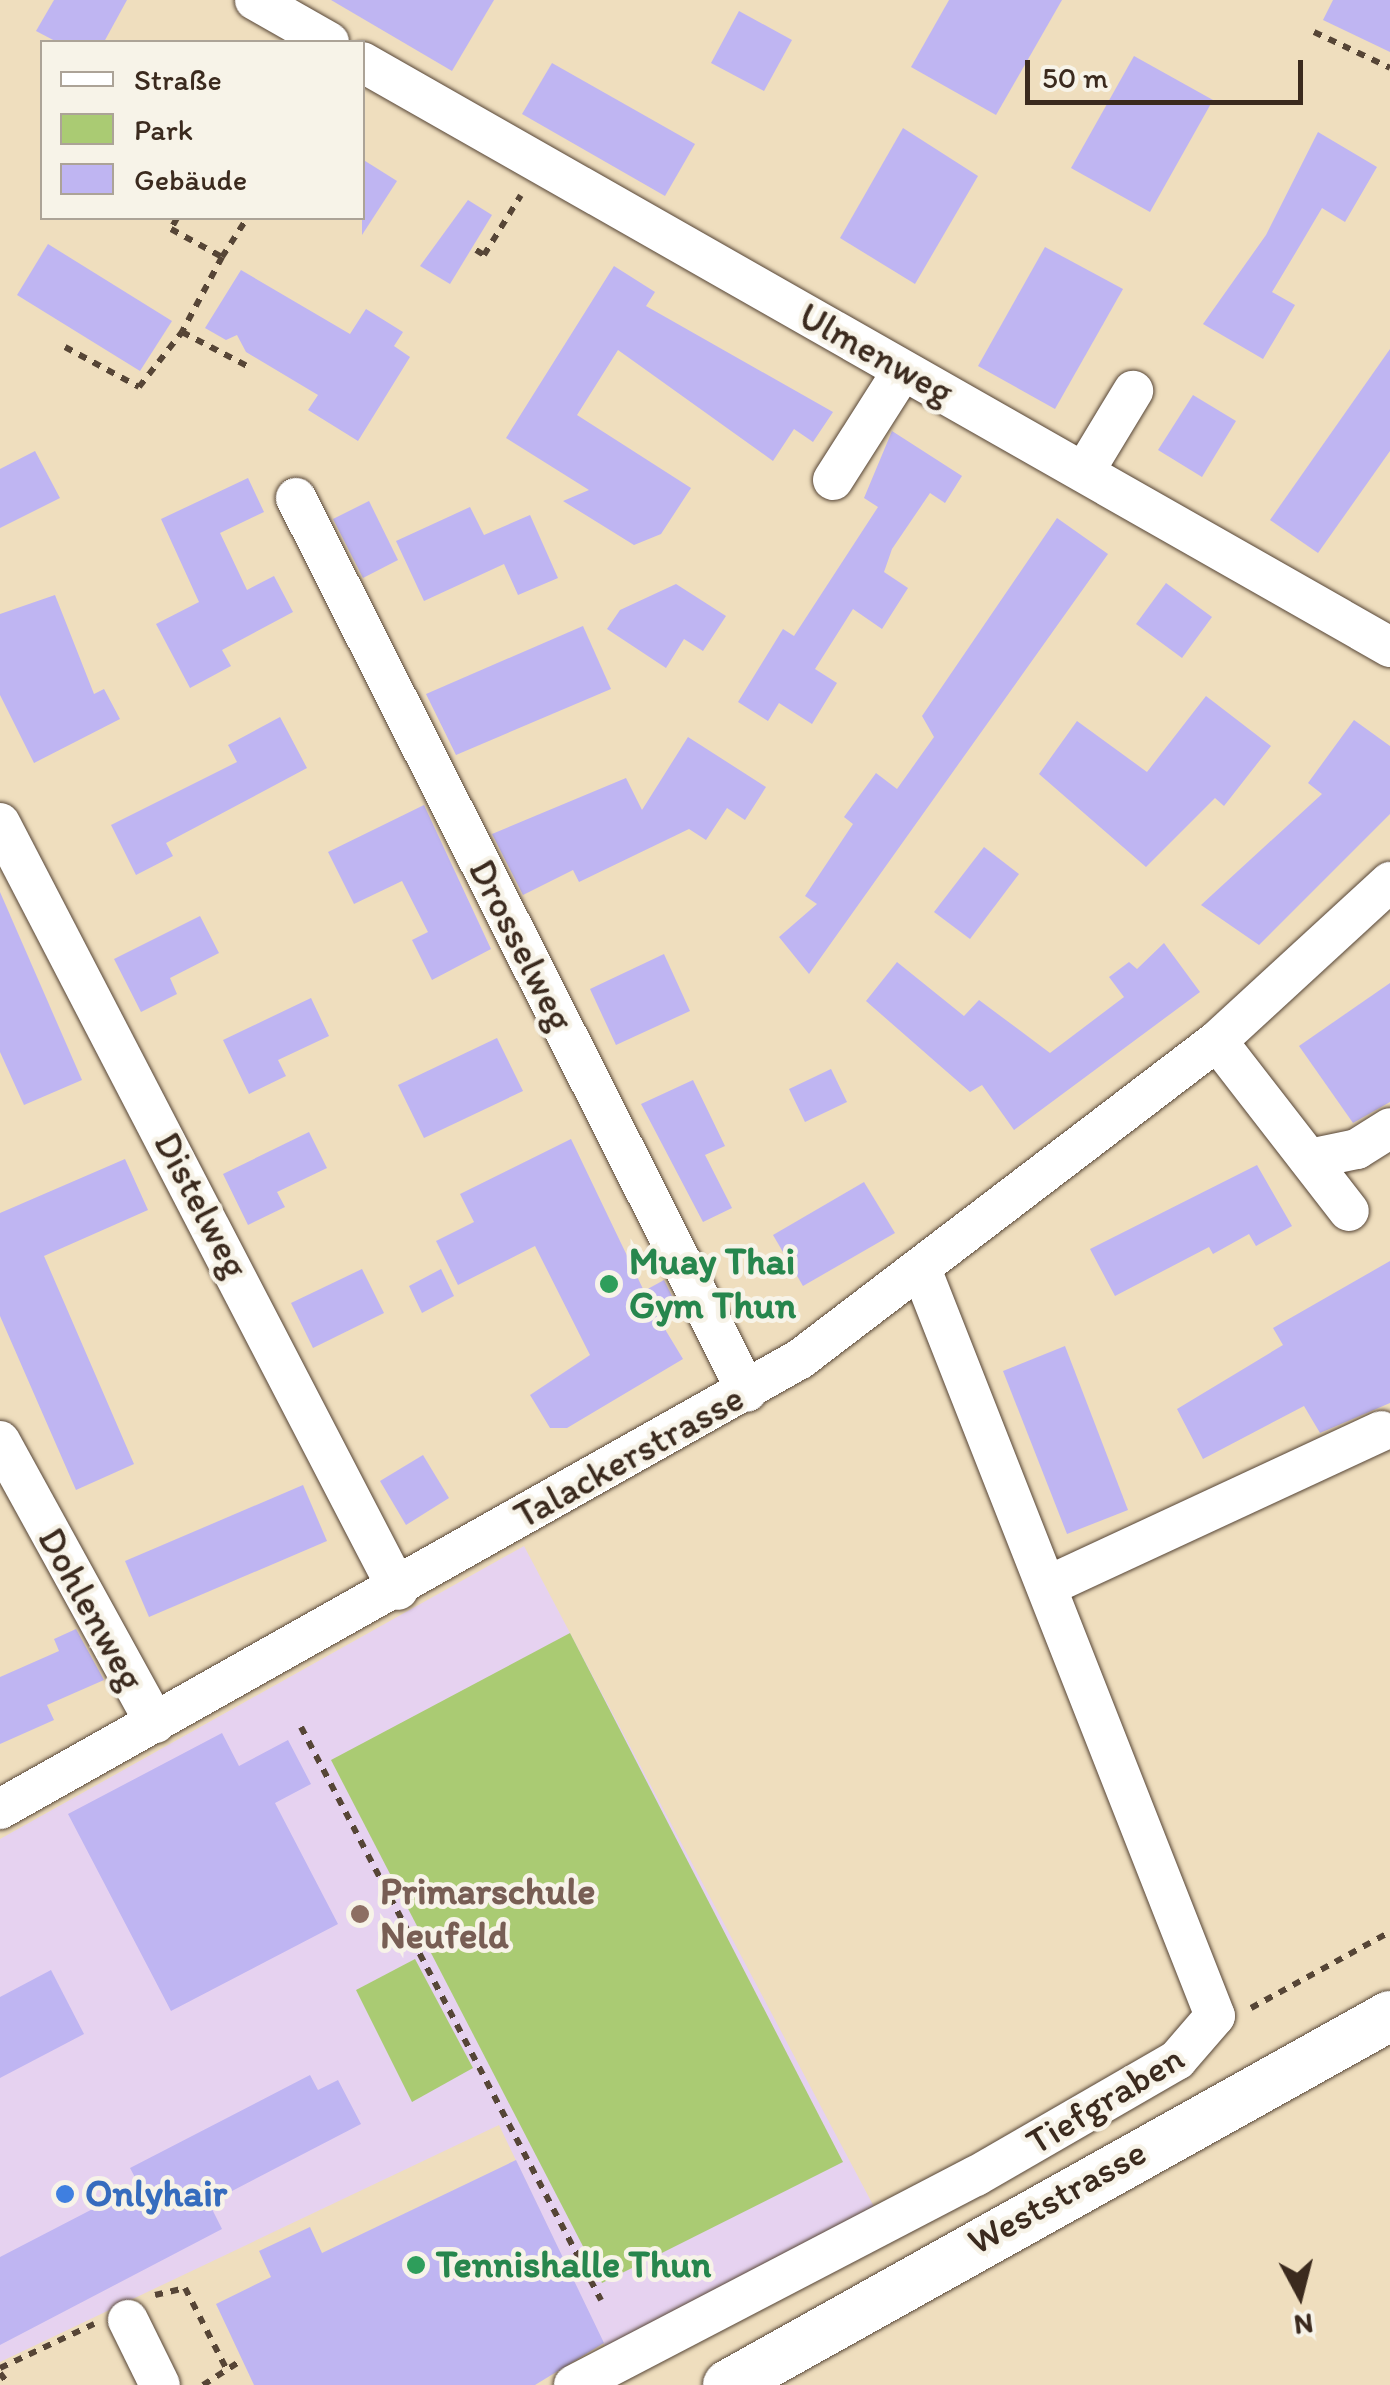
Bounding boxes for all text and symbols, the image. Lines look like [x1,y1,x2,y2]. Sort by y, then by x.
legend [40,40,365,220]
scale bar [1030,40,1308,102]
text: 50 m [1042,59,1108,96]
text: Straße [134,61,222,98]
text: Park [134,111,193,148]
text: Gebäude [134,161,247,198]
street label: Ulmenweg [791,293,961,415]
street label: Drosselweg [458,852,584,1038]
street label: Distelweg [144,1124,258,1286]
place label: Muay Thai Gym Thun [629,1239,796,1328]
marker: Muay Thai Gym Thun [598,1273,620,1295]
street label: Talackerstrasse [506,1375,752,1539]
street label: Dohlenweg [28,1520,154,1698]
place label: Primarschule Neufeld [380,1869,595,1958]
marker: Primarschule Neufeld [349,1903,371,1925]
street label: Tiefgraben [1018,2035,1192,2165]
street label: Weststrasse [960,2129,1154,2265]
place label: Onlyhair [85,2171,227,2217]
marker: Onlyhair [54,2183,76,2205]
place label: Tennishalle Thun [436,2242,712,2288]
north arrow [1250,2245,1350,2345]
marker: Tennishalle Thun [405,2254,427,2276]
text: N [1292,2307,1315,2343]

